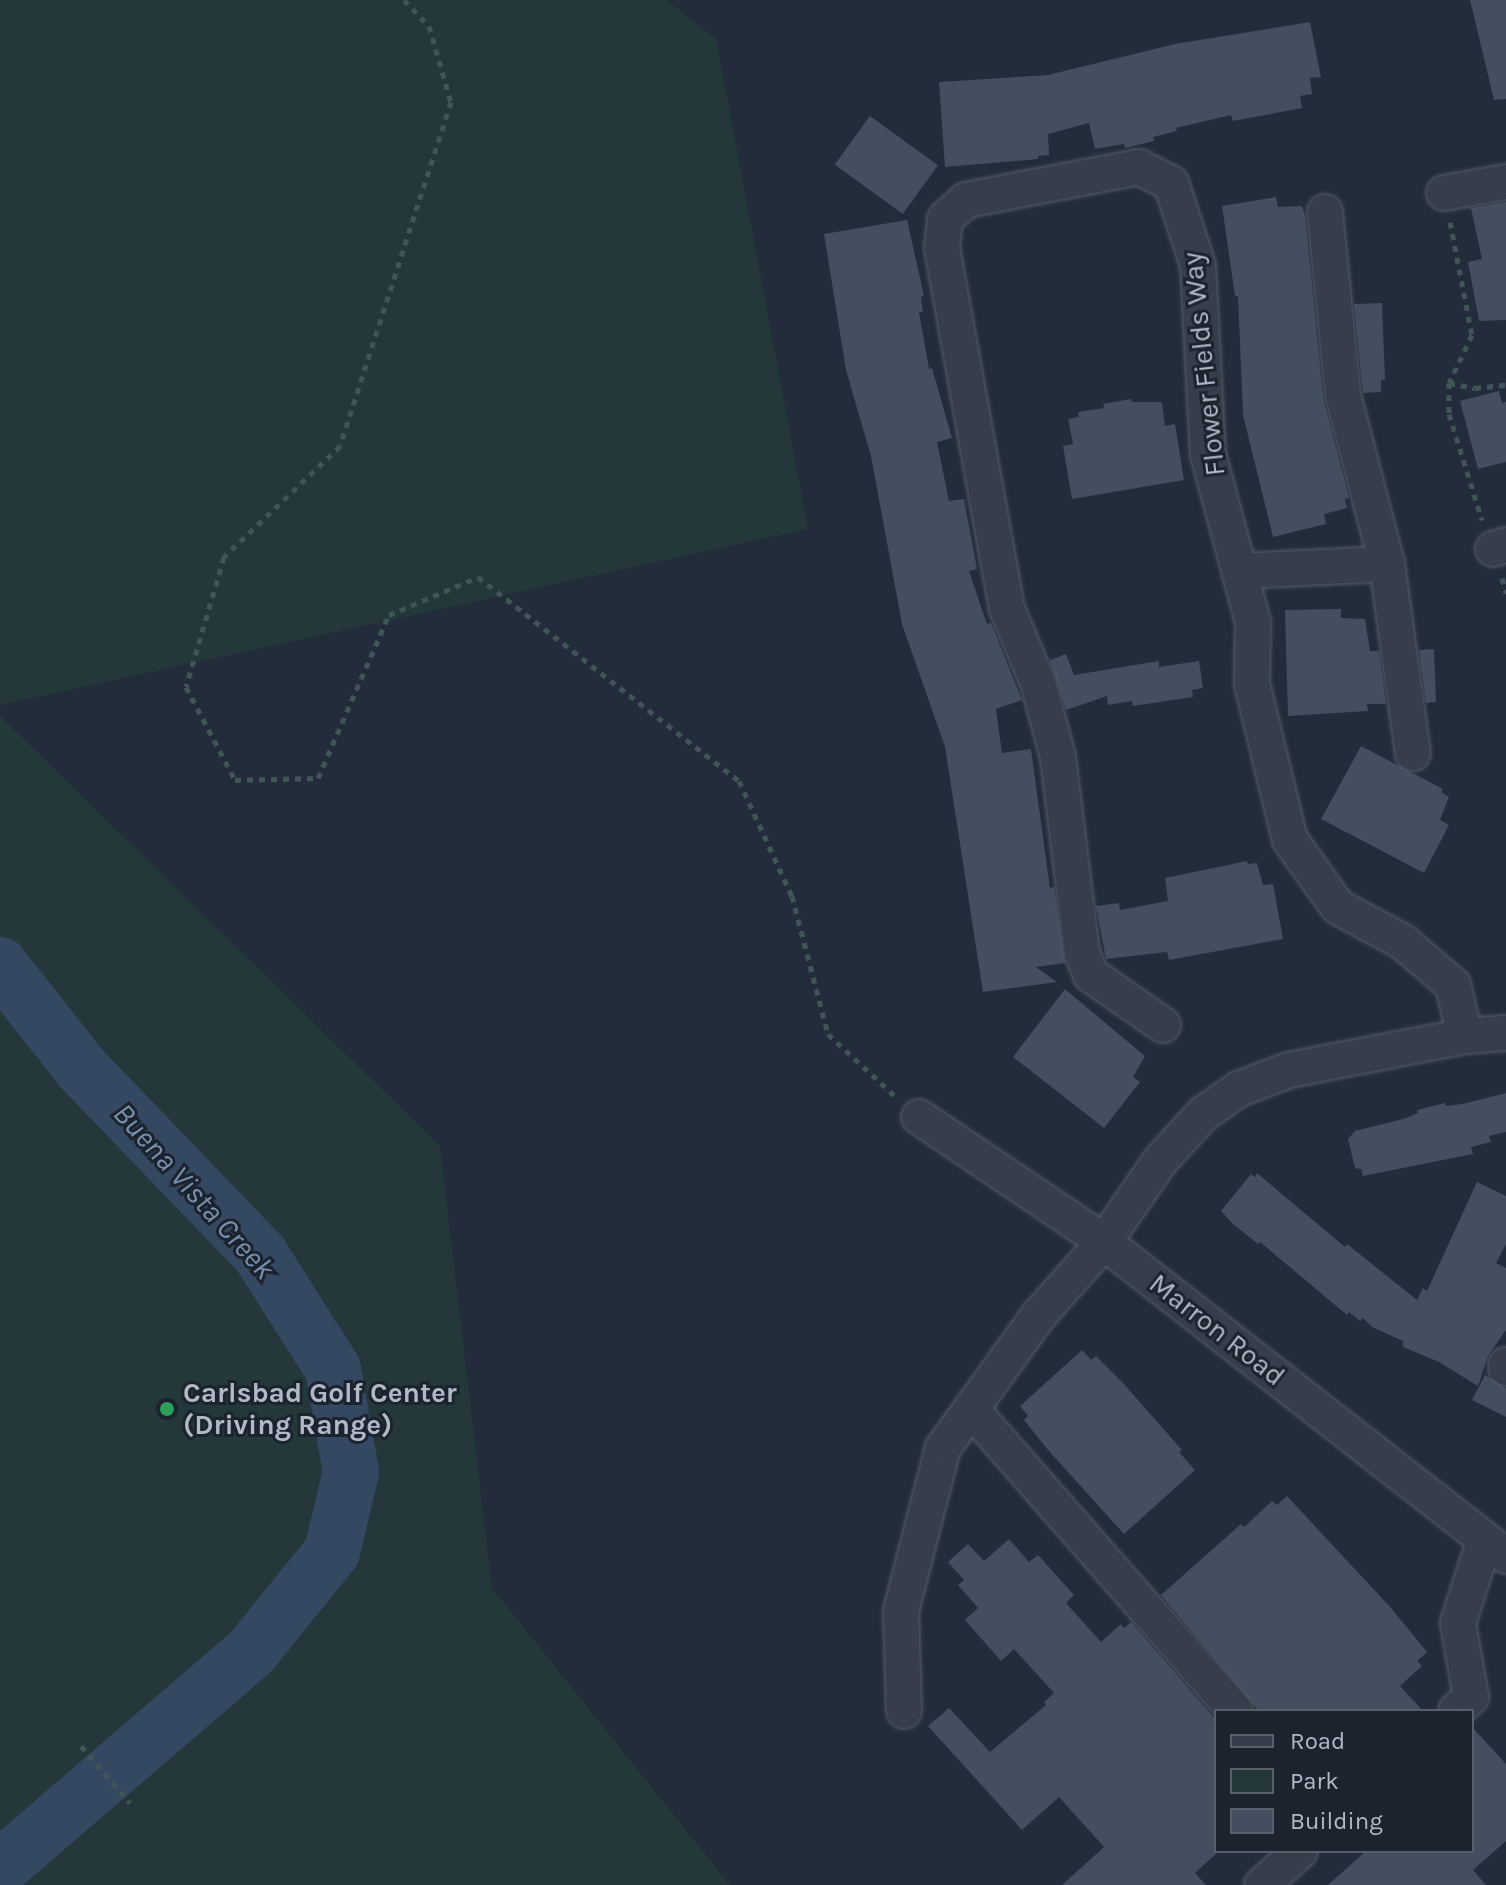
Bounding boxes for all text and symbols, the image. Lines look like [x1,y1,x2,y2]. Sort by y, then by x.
street label: Flower Fields Way [1176,250,1232,478]
water label: Buena Vista Creek [106,1096,282,1286]
street label: Marron Road [1143,1267,1291,1393]
place label: Carlsbad Golf Center (Driving Range) [183,1376,457,1442]
marker: Carlsbad Golf Center (Driving Range) [158,1400,176,1418]
legend [1214,1709,1474,1853]
text: Road [1290,1727,1345,1755]
text: Park [1290,1767,1339,1795]
text: Building [1290,1807,1383,1835]

